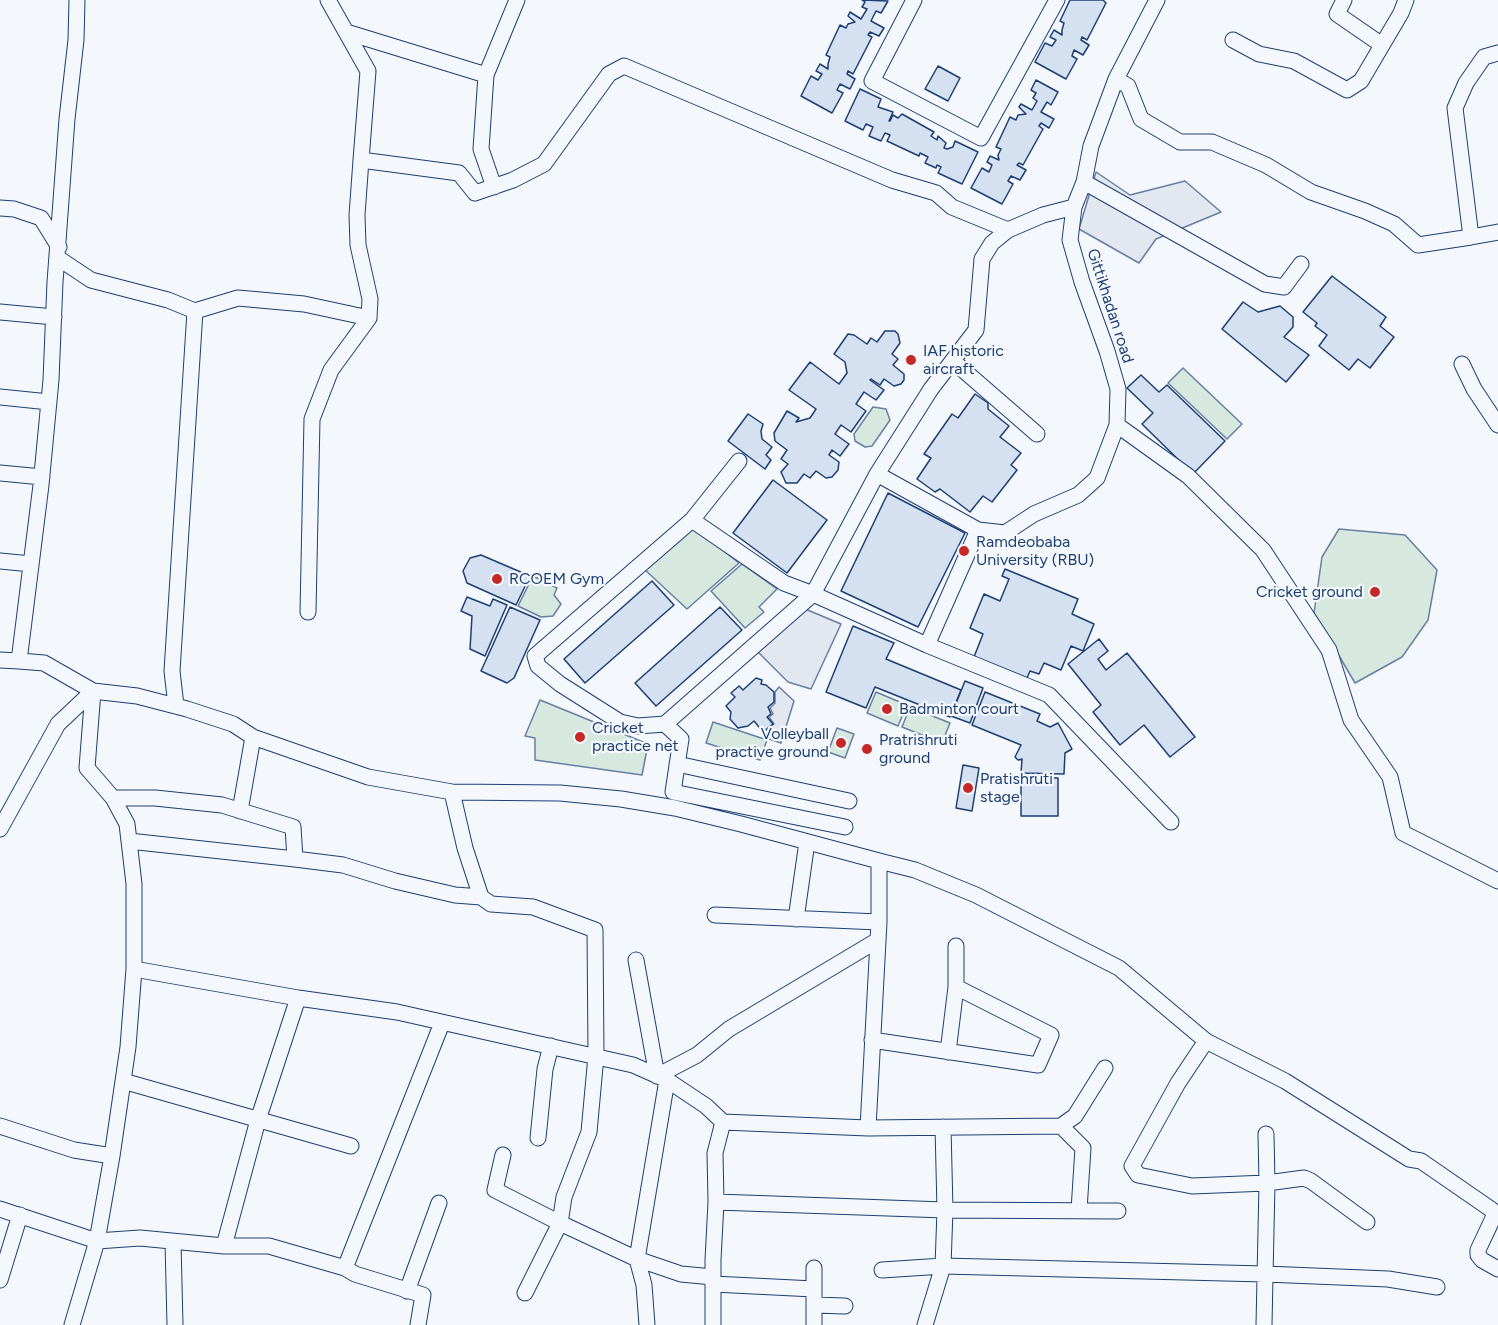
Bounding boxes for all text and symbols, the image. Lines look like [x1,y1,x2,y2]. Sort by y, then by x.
street label: Gittikhadan road [1082,246,1138,366]
place label: IAF historic aircraft [923,341,1004,379]
marker: IAF historic aircraft [904,353,918,367]
place label: Ramdeobaba University (RBU) [976,532,1094,570]
marker: Ramdeobaba University (RBU) [957,544,971,558]
place label: RCOEM Gym [509,569,604,589]
marker: RCOEM Gym [490,572,504,586]
place label: Cricket ground [1256,582,1363,602]
marker: Cricket ground [1368,585,1382,599]
place label: Badminton court [899,699,1019,719]
marker: Badminton court [880,702,894,716]
place label: Cricket practice net [592,718,678,756]
place label: Volleyball practive ground [715,724,829,762]
marker: Cricket practice net [573,730,587,744]
place label: Pratrishruti ground [879,730,957,768]
marker: Volleyball practive ground [834,736,848,750]
marker: Pratrishruti ground [860,742,874,756]
place label: Pratishruti stage [980,769,1053,807]
marker: Pratishruti stage [961,781,975,795]

